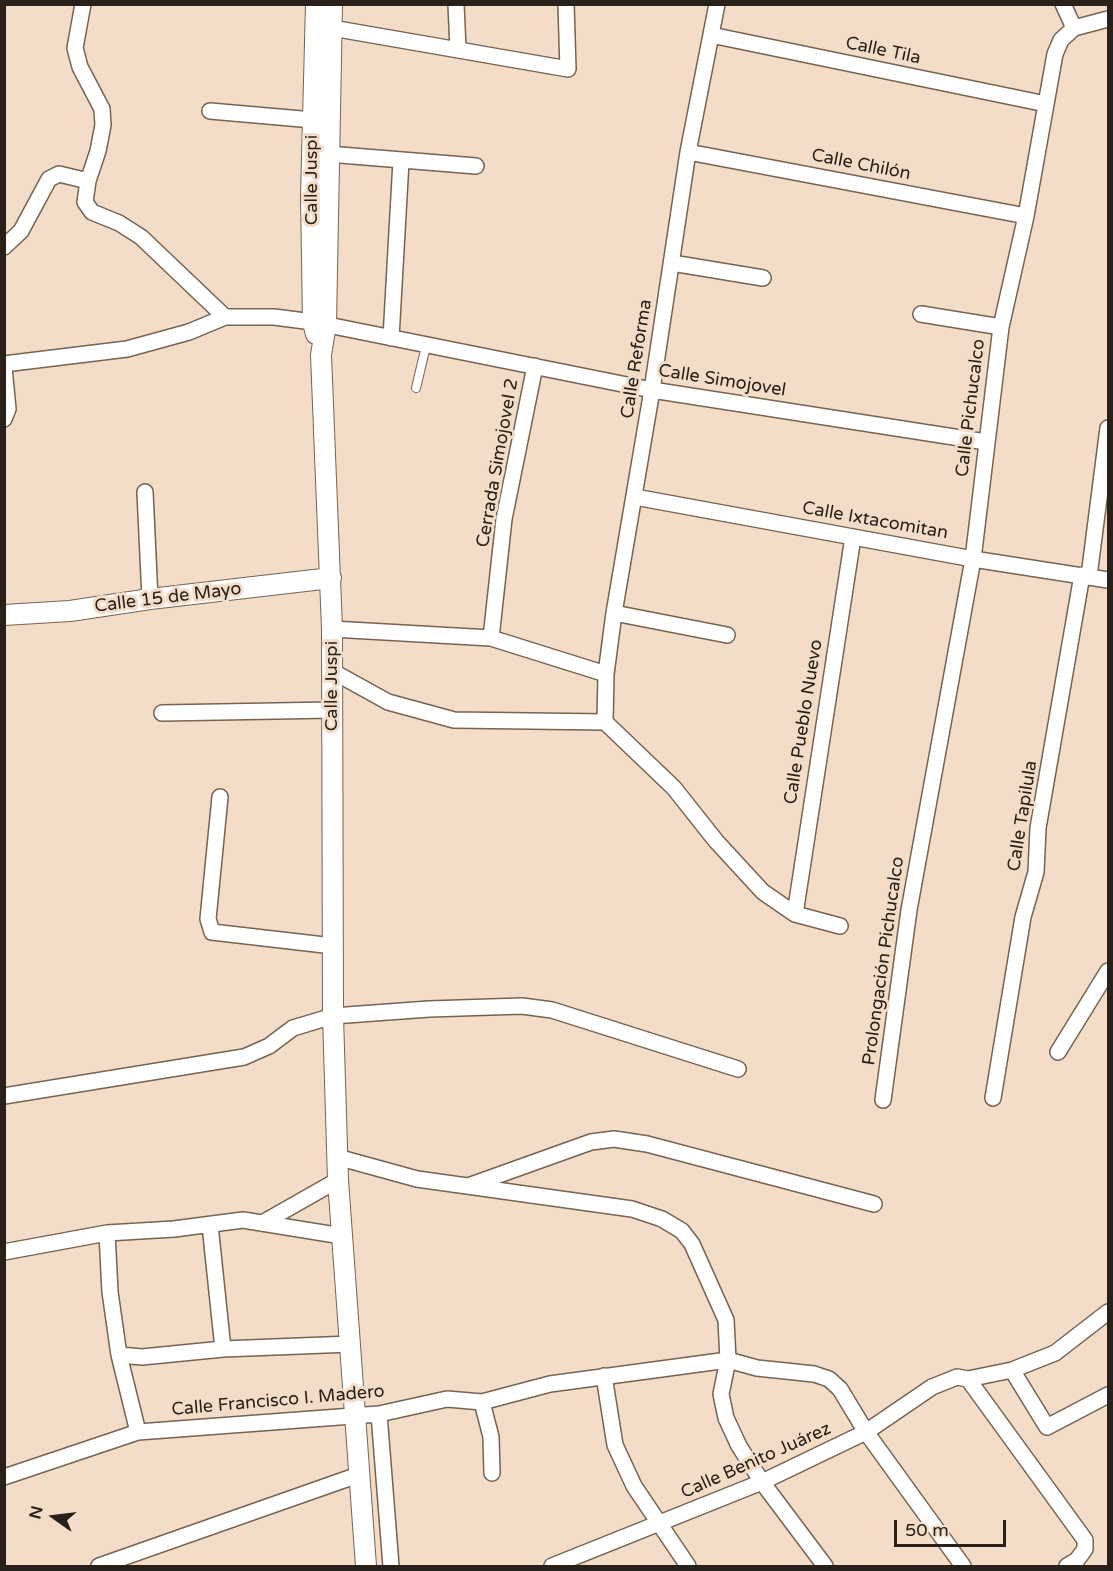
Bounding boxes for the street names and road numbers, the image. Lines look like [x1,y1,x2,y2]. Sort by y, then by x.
street label: Calle Tila [843,33,923,69]
street label: Calle Juspi [301,135,323,225]
street label: Calle Chilón [809,145,913,185]
street label: Calle Reforma [617,298,657,420]
street label: Calle Pichucalco [952,338,990,478]
street label: Calle Simojovel [657,360,787,402]
street label: Cerrada Simojovel 2 [473,377,523,549]
street label: Calle Ixtacomitan [800,498,950,544]
street label: Calle 15 de Mayo [93,578,243,618]
street label: Calle Pueblo Nuevo [780,638,828,806]
street label: Calle Juspi [321,641,343,731]
street label: Calle Tapilula [1004,759,1042,873]
street label: Prolongación Pichucalco [859,855,909,1067]
street label: Calle Francisco I. Madero [171,1381,385,1421]
street label: Calle Benito Juárez [678,1418,834,1504]

